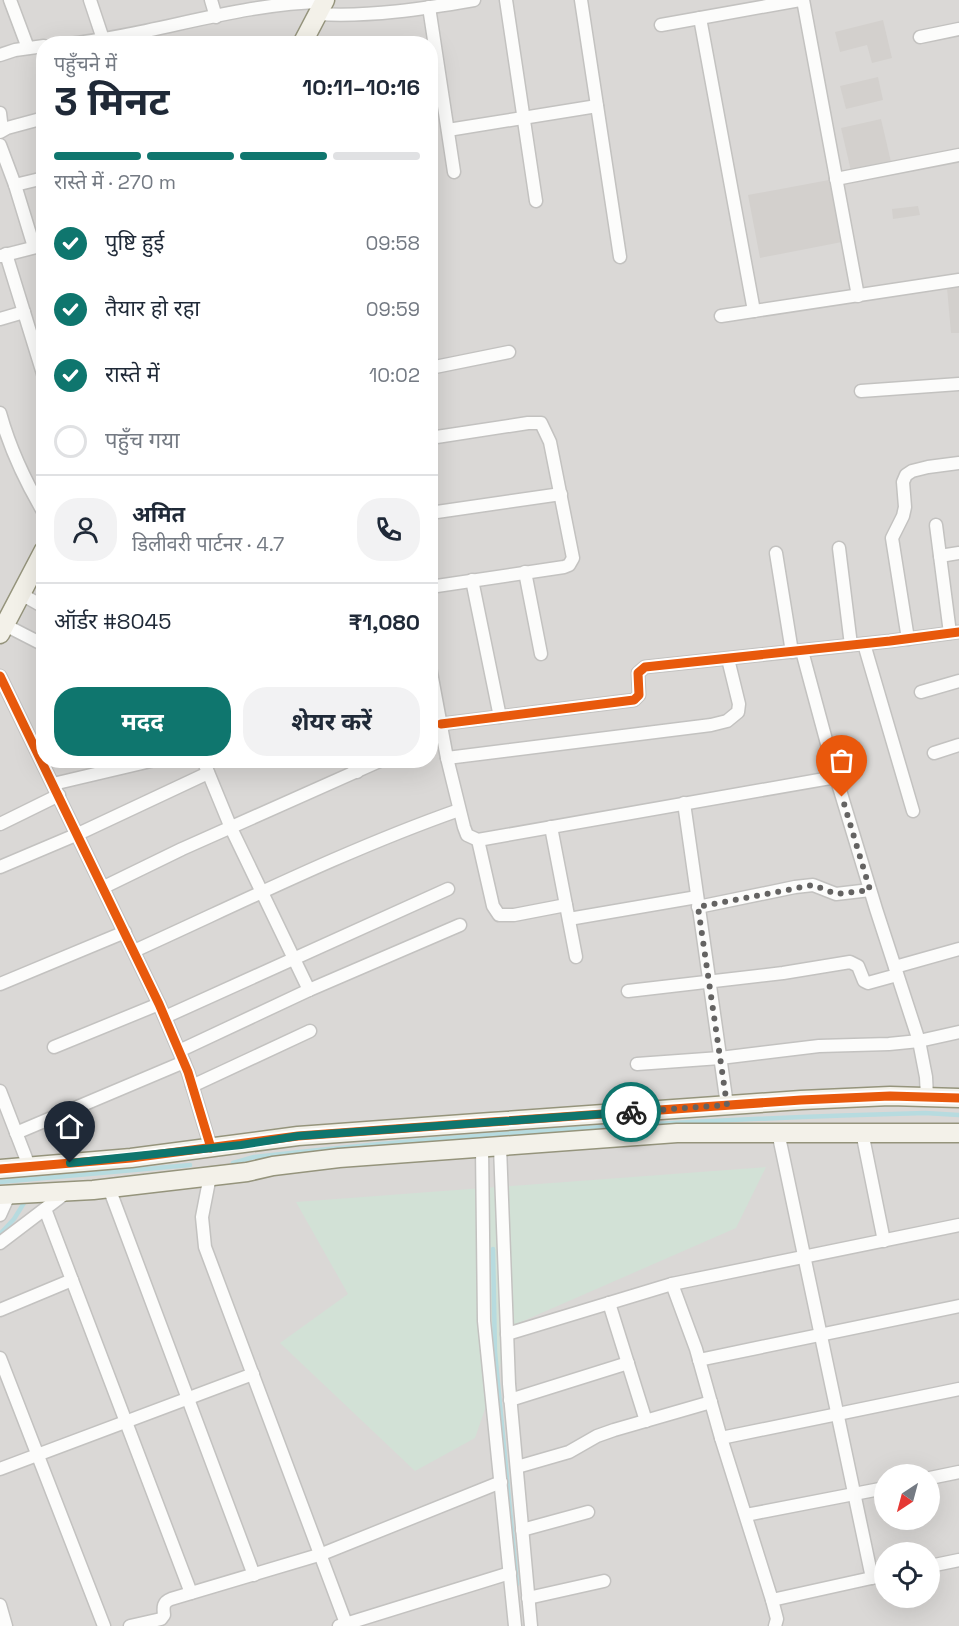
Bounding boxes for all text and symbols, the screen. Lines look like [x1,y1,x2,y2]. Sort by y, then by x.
text: पहुँचने में [54,51,117,77]
text: 10:11–10:16 [302,73,420,101]
text: 3 मिनट [54,77,169,126]
text: रास्ते में · 270 m [54,169,176,195]
icon: check [54,227,87,260]
text: पुष्टि हुई [105,228,164,256]
text: 09:58 [365,230,420,256]
icon: check [54,293,87,326]
text: तैयार हो रहा [105,294,200,322]
text: 09:59 [366,296,420,322]
icon: check [54,359,87,392]
text: रास्ते में [105,360,160,388]
text: 10:02 [369,362,420,388]
text: पहुँच गया [105,426,180,454]
button: person [54,498,117,561]
button: phone [357,498,420,561]
text: अमित [132,500,185,528]
text: डिलीवरी पार्टनर · 4.7 [132,531,284,557]
text: ऑर्डर #8045 [54,607,171,635]
text: ₹1,080 [348,608,420,636]
button: मदद [54,687,231,756]
button: शेयर करें [243,687,420,756]
pin [816,735,867,797]
icon: bag [825,744,858,777]
courier [601,1082,661,1142]
icon: bike [615,1096,648,1129]
pin [44,1101,95,1163]
icon: home [53,1110,86,1143]
north arrow [874,1464,940,1530]
map controls [874,1464,940,1608]
button: locate [874,1542,940,1608]

